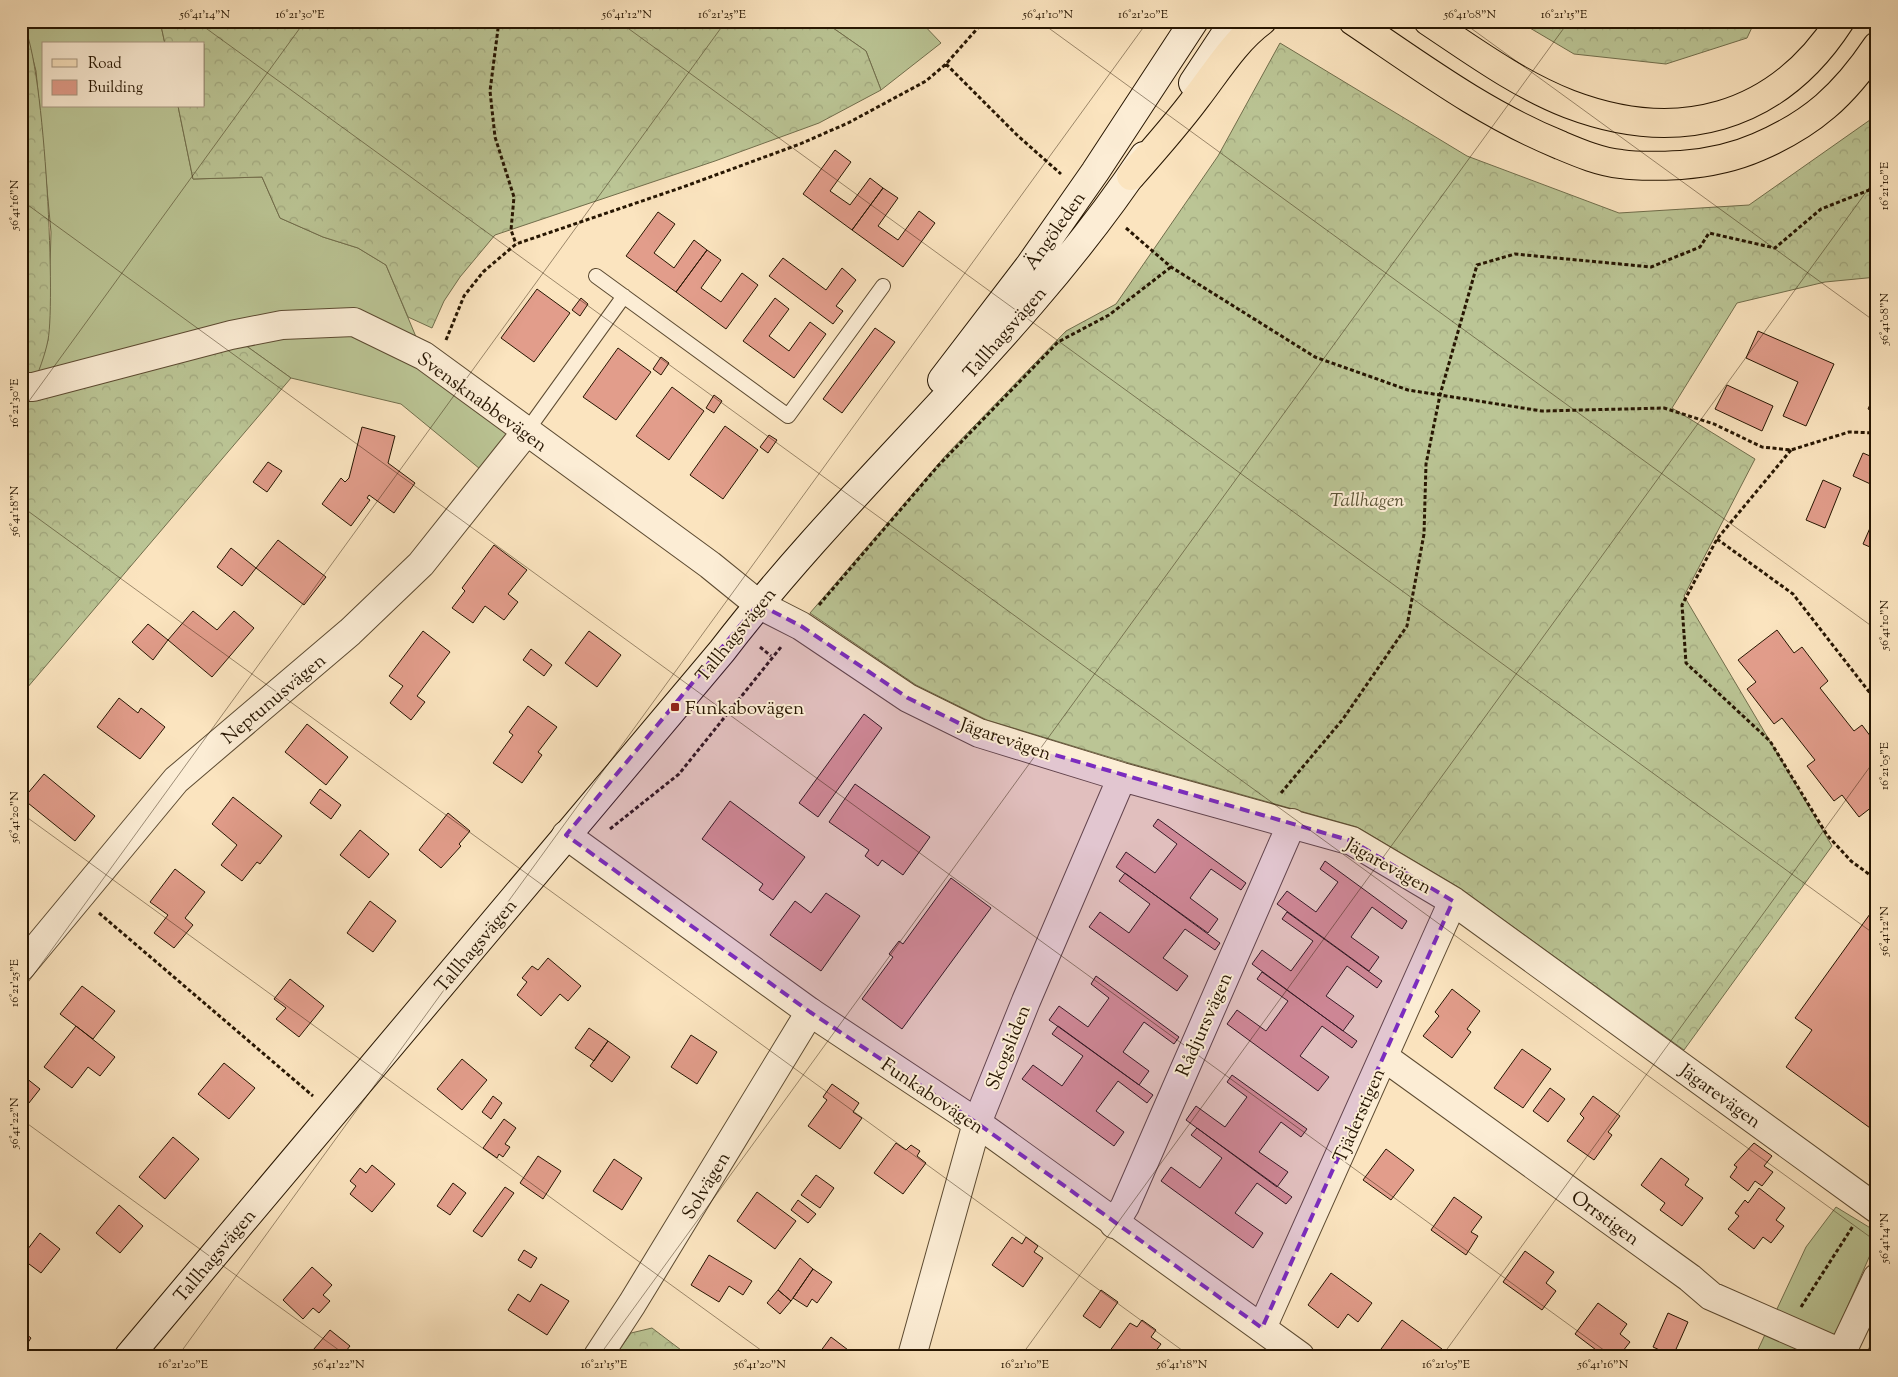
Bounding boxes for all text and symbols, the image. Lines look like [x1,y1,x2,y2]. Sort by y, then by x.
text: 56°41'14"N [179,6,231,24]
text: 16°21'30"E [275,6,325,24]
text: 56°41'12"N [601,6,652,24]
text: 16°21'25"E [698,6,747,24]
text: 56°41'10"N [1022,6,1074,24]
text: 16°21'20"E [1118,6,1169,24]
text: 56°41'08"N [1443,6,1496,24]
text: 16°21'15"E [1541,6,1588,24]
legend [42,42,205,108]
text: Road [88,54,122,75]
text: Building [88,78,143,99]
text: 16°21'10"E [1876,161,1894,210]
text: 56°41'16"N [6,179,24,231]
street label: Ängöleden [1019,187,1093,276]
street label: Tallhagsvägen [958,281,1054,386]
text: 56°41'08"N [1876,293,1894,346]
street label: Svensknabbevägen [411,346,552,460]
text: 16°21'30"E [6,378,24,428]
text: 56°41'18"N [6,485,24,537]
park label: Tallhagen [1330,488,1404,515]
street label: Tallhagsvägen [690,582,784,689]
text: 56°41'10"N [1876,599,1894,651]
street label: Neptunusvägen [217,648,333,752]
place label: Funkabovägen [685,696,804,723]
marker: Funkabovägen [669,701,681,713]
street label: Jägarevägen [955,712,1055,769]
text: 16°21'05"E [1876,741,1894,790]
text: 56°41'20"N [6,791,24,844]
street label: Jägarevägen [1339,832,1436,902]
street label: Tallhagsvägen [430,894,524,999]
text: 56°41'12"N [1876,906,1894,957]
text: 16°21'25"E [6,958,24,1007]
street label: Rådjursvägen [1170,969,1240,1081]
street label: Skogsliden [980,1001,1039,1095]
street label: Funkabovägen [875,1053,989,1142]
street label: Jägarevägen [1672,1058,1766,1136]
street label: Tjäderstigen [1327,1064,1393,1168]
text: 56°41'22"N [6,1097,24,1150]
street label: Solvägen [676,1147,738,1225]
street label: Orrstigen [1565,1185,1644,1253]
street label: Tallhagsvägen [169,1204,263,1309]
text: 56°41'14"N [1876,1212,1894,1264]
text: 16°21'20"E [158,1356,209,1374]
text: 56°41'22"N [312,1356,365,1374]
text: 16°21'15"E [581,1356,628,1374]
text: 56°41'20"N [733,1356,786,1374]
text: 16°21'10"E [1001,1356,1050,1374]
text: 56°41'18"N [1156,1356,1208,1374]
text: 16°21'05"E [1422,1356,1471,1374]
text: 56°41'16"N [1577,1356,1629,1374]

